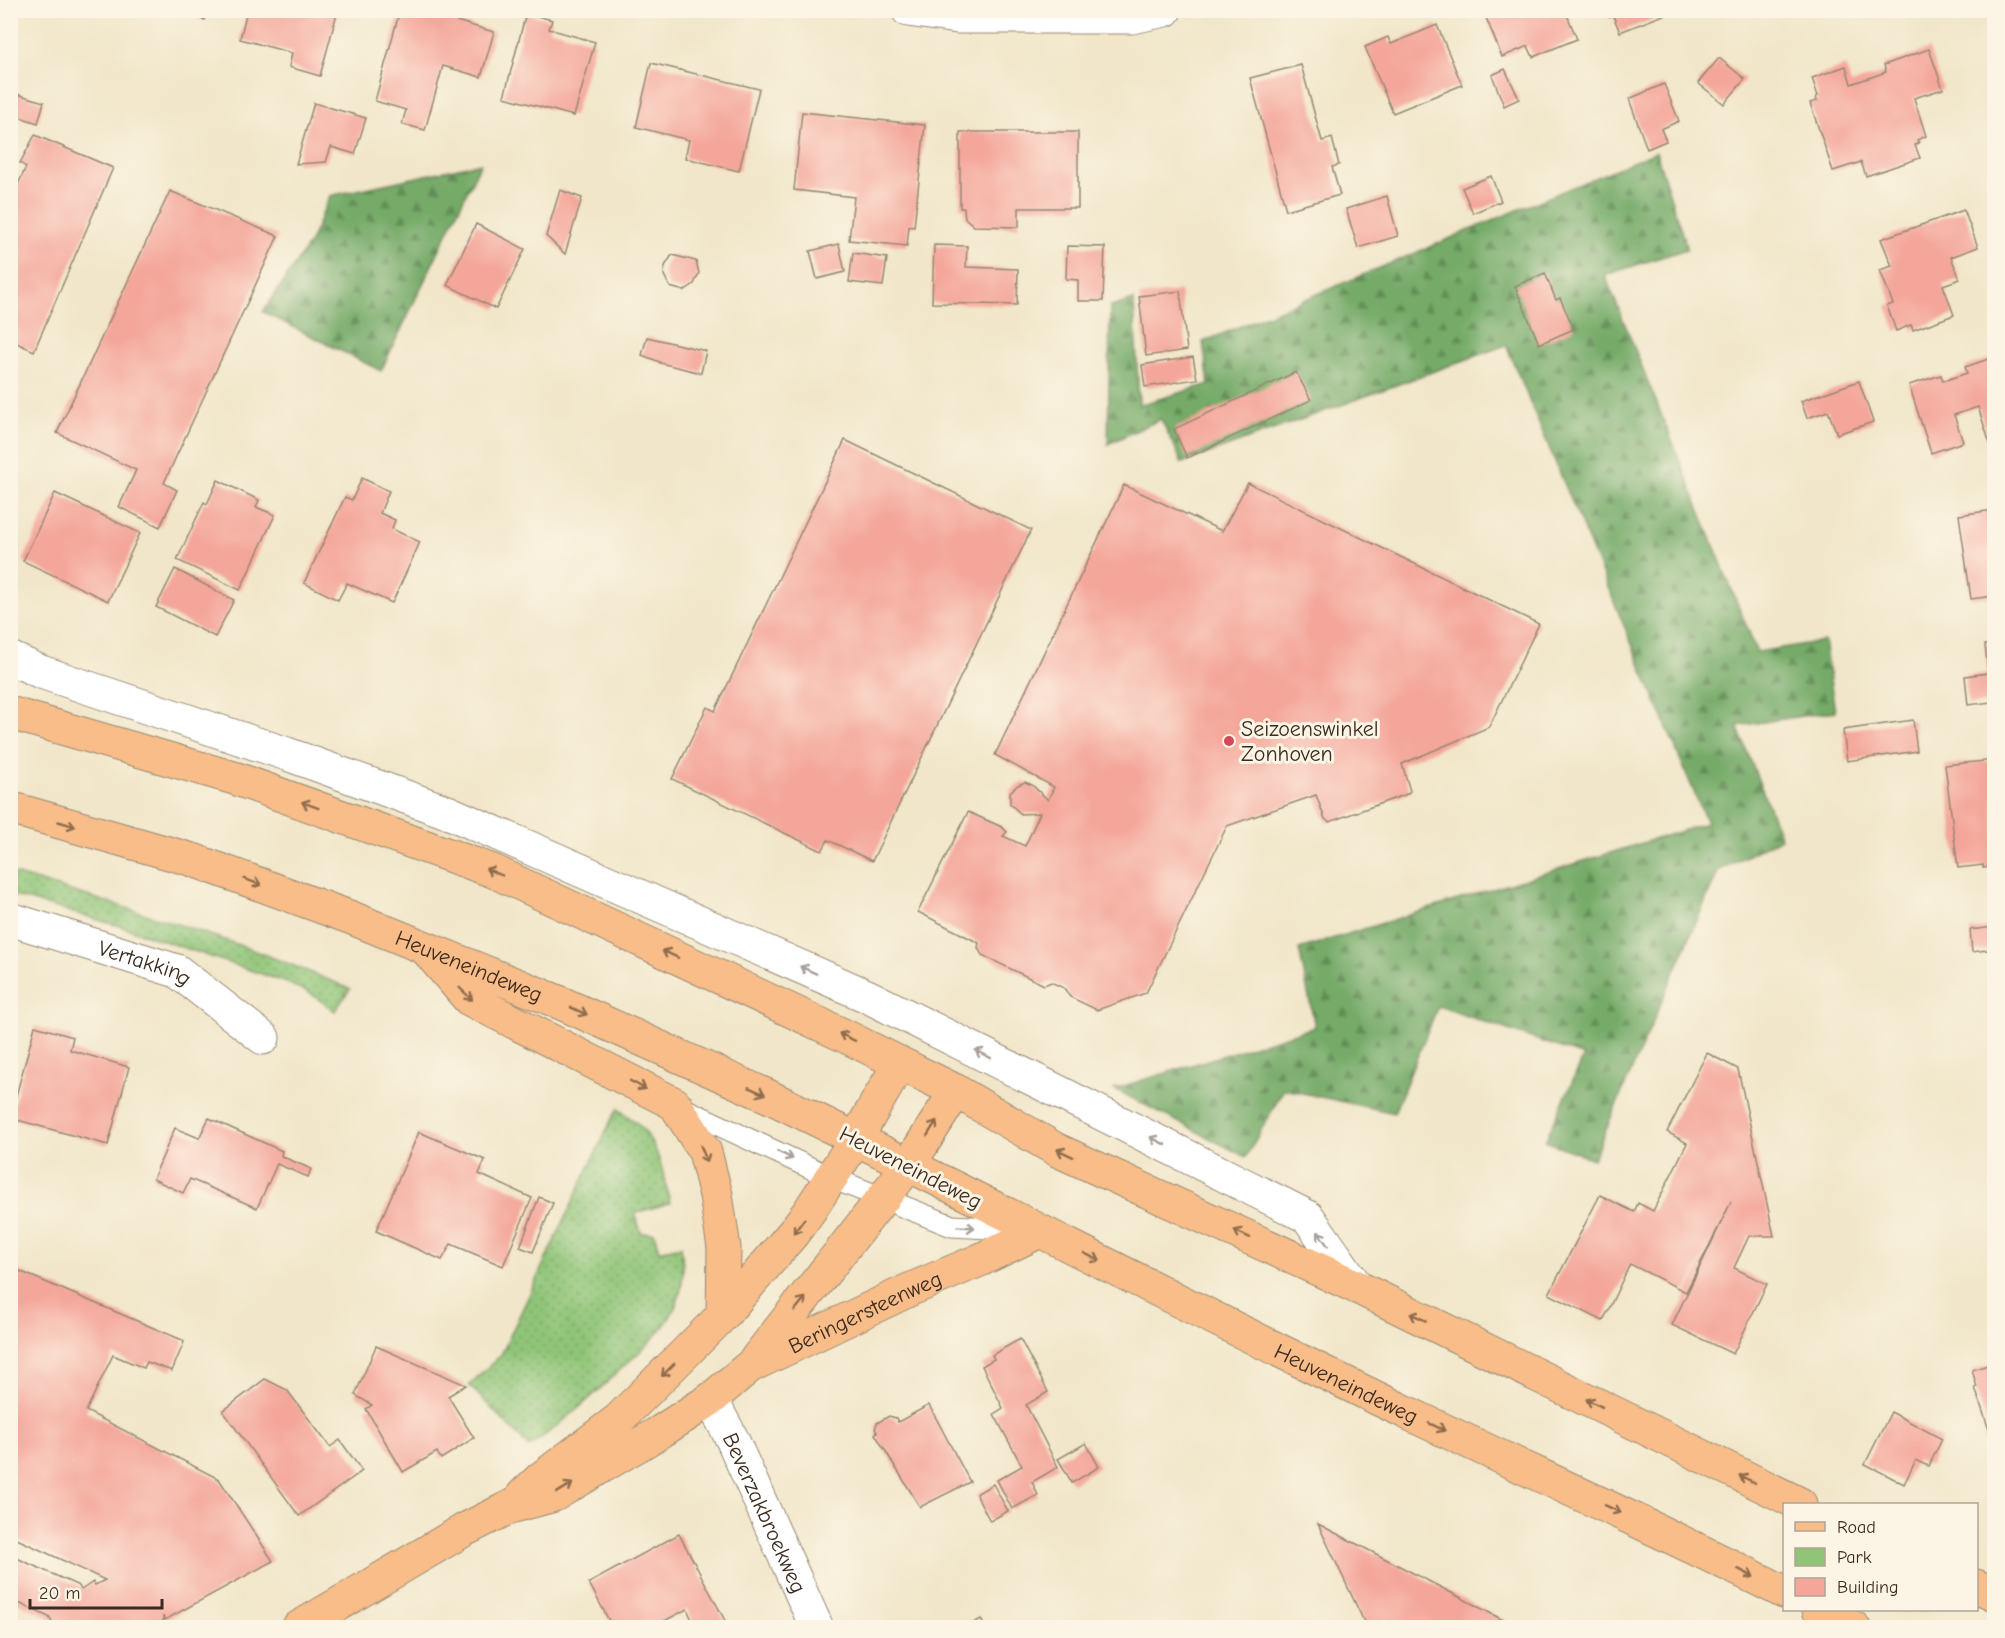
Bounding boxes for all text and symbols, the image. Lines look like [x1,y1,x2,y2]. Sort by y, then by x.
place label: Seizoenswinkel Zonhoven [1241,716,1379,767]
marker: Seizoenswinkel Zonhoven [1222,734,1236,748]
one-way arrow [302,799,320,810]
one-way arrow [57,819,76,830]
one-way arrow [485,866,503,877]
one-way arrow [243,877,262,888]
street label: Heuveneindeweg [391,925,546,1008]
street label: Vertakking [95,935,197,992]
one-way arrow [662,948,680,960]
one-way arrow [799,964,817,975]
one-way arrow [459,986,473,1001]
one-way arrow [570,1006,588,1017]
one-way arrow [838,1031,856,1043]
one-way arrow [975,1048,993,1059]
one-way arrow [628,1080,646,1091]
one-way arrow [747,1086,765,1098]
one-way arrow [927,1120,939,1137]
street label: Heuveneindeweg [835,1121,986,1215]
one-way arrow [1149,1135,1167,1147]
one-way arrow [700,1145,711,1163]
one-way arrow [1056,1147,1074,1159]
one-way arrow [776,1150,794,1162]
one-way arrow [792,1217,805,1233]
one-way arrow [955,1221,975,1232]
one-way arrow [1233,1228,1251,1240]
one-way arrow [1317,1231,1329,1247]
one-way arrow [1083,1252,1101,1264]
street label: Beringersteenweg [784,1266,946,1360]
one-way arrow [793,1297,807,1312]
one-way arrow [1410,1311,1428,1322]
street label: Heuveneindeweg [1270,1338,1422,1430]
one-way arrow [661,1363,675,1378]
one-way arrow [1585,1397,1603,1408]
one-way arrow [1427,1421,1445,1433]
street label: Beverzakbroekweg [717,1429,812,1597]
one-way arrow [1739,1472,1757,1484]
one-way arrow [556,1482,573,1494]
legend [1783,1503,1978,1611]
one-way arrow [1604,1504,1622,1516]
text: Road [1837,1517,1876,1538]
text: Park [1837,1547,1872,1568]
one-way arrow [1736,1568,1754,1579]
scale bar [30,1572,162,1610]
text: Building [1837,1577,1899,1598]
text: 20 m [39,1583,80,1604]

